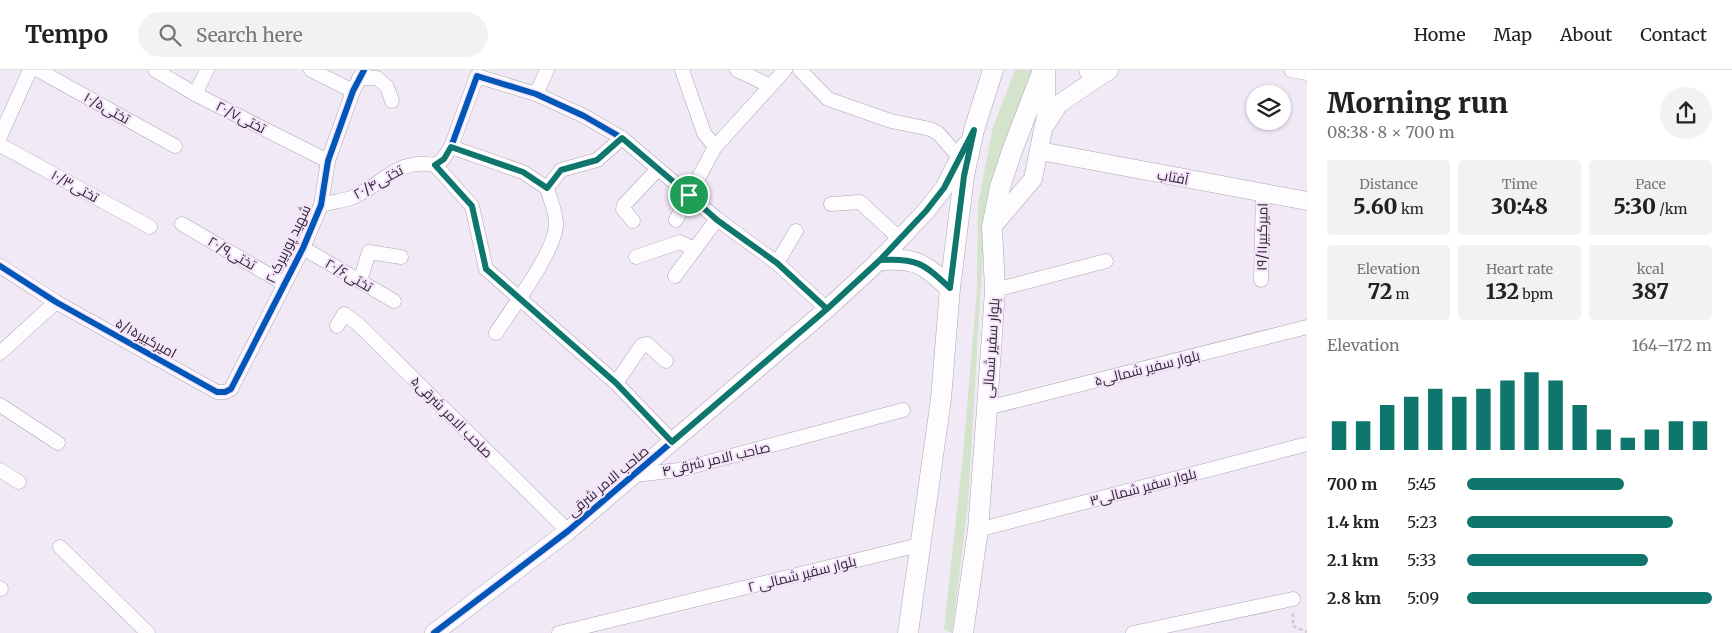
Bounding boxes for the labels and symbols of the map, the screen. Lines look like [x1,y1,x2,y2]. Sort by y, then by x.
street label: تختی۱۰/۵ [81,88,133,128]
street label: تختی۲۰/۷ [213,97,269,137]
street label: تختی۲۰/۴ [350,161,406,203]
street label: آفتاب [1156,165,1190,189]
street label: تختی۱۰/۳ [48,166,102,206]
pin [668,174,710,216]
street label: شهید پوربیرک۲۰ [261,202,316,287]
street label: امیرکبیر۱۹/۱۱ [1252,203,1272,271]
street label: تختی۲۰/۹ [205,232,259,274]
street label: تختی۲۰/۶ [322,254,376,296]
street label: بلوار سفیر شمالی [979,297,1003,399]
street label: امیرکبیر۵/۱۵ [112,314,180,362]
street label: بلوار سفیر شمالی۵ [1092,346,1202,390]
street label: صاحب الامر شرقی۵ [407,372,497,462]
street label: صاحب الامر شرقی۴ [660,438,772,480]
street label: صاحب الامر شرقی [564,442,652,520]
street label: بلوار سفیر شمالی۳ [1088,464,1198,510]
street label: بلوار سفیر شمالی ۲ [746,552,858,596]

